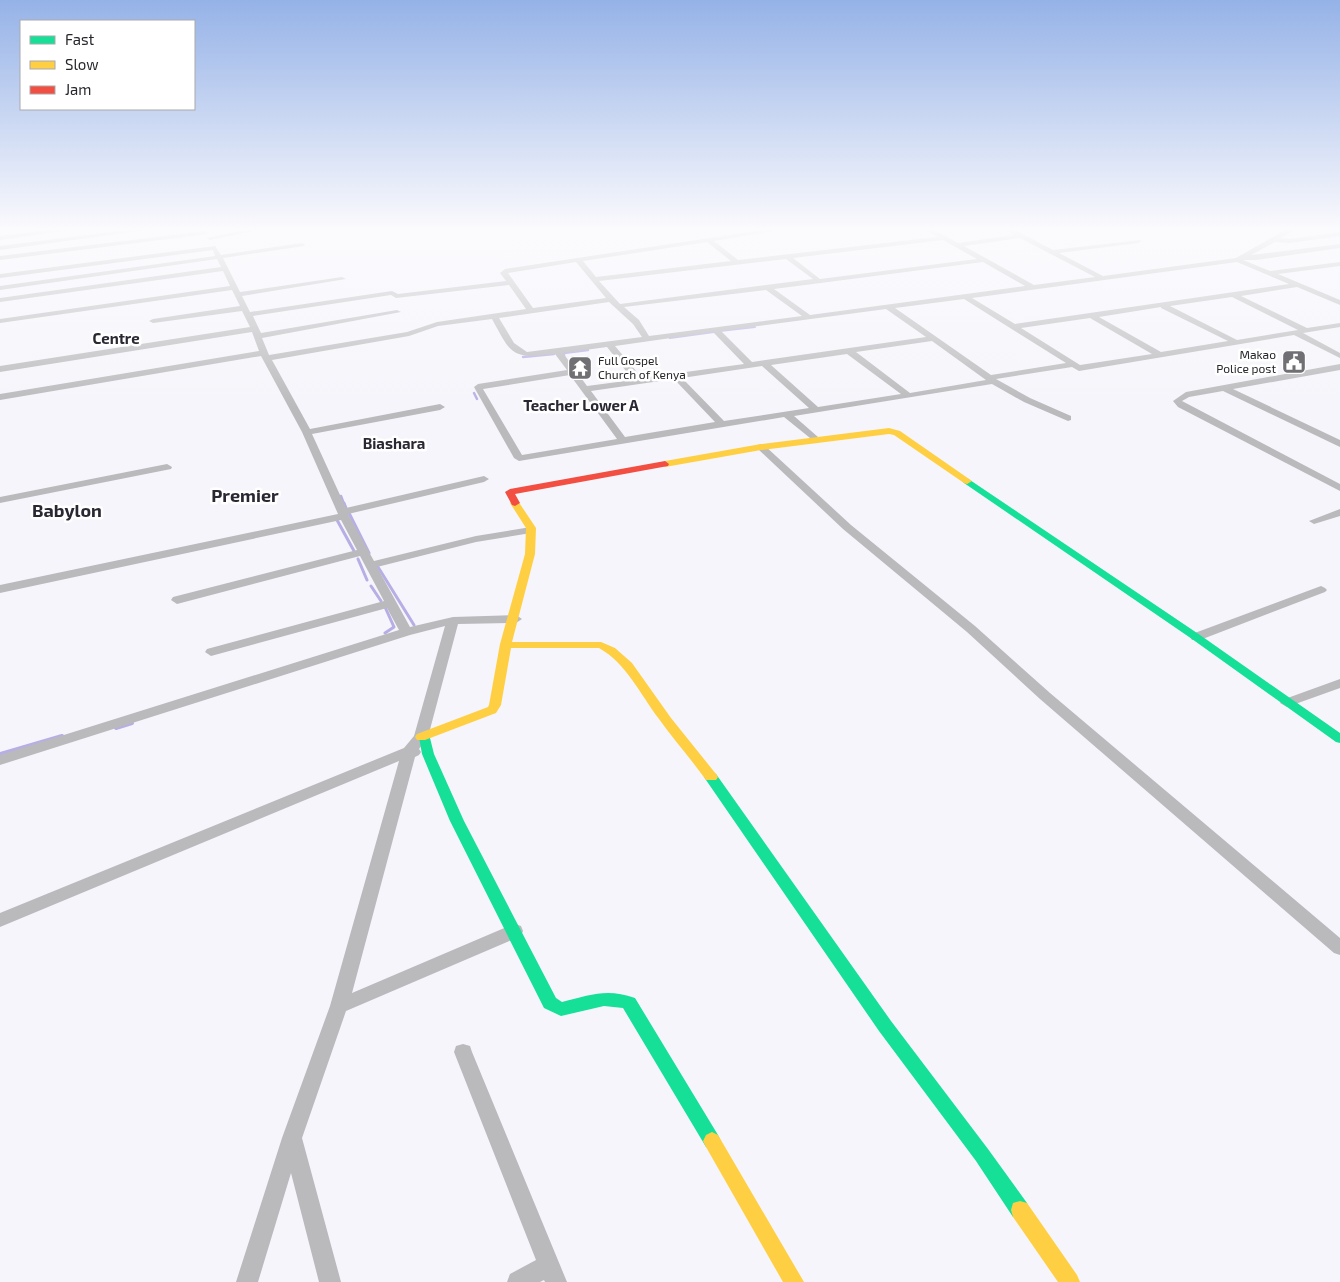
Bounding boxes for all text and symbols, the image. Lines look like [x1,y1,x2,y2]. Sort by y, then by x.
legend [20,20,195,110]
text: Fast [65,30,95,48]
text: Slow [65,55,99,73]
text: Jam [65,80,91,98]
district label: Centre [92,329,140,347]
place label: Makao Police post [1216,347,1276,375]
public building icon: Makao Police post [1281,349,1307,375]
place label: Full Gospel Church of Kenya [598,353,686,381]
temple icon: Full Gospel Church of Kenya [567,355,593,381]
district label: Teacher Lower A [523,396,639,414]
district label: Biashara [363,434,425,452]
district label: Premier [211,484,279,506]
district label: Babylon [32,499,102,521]

